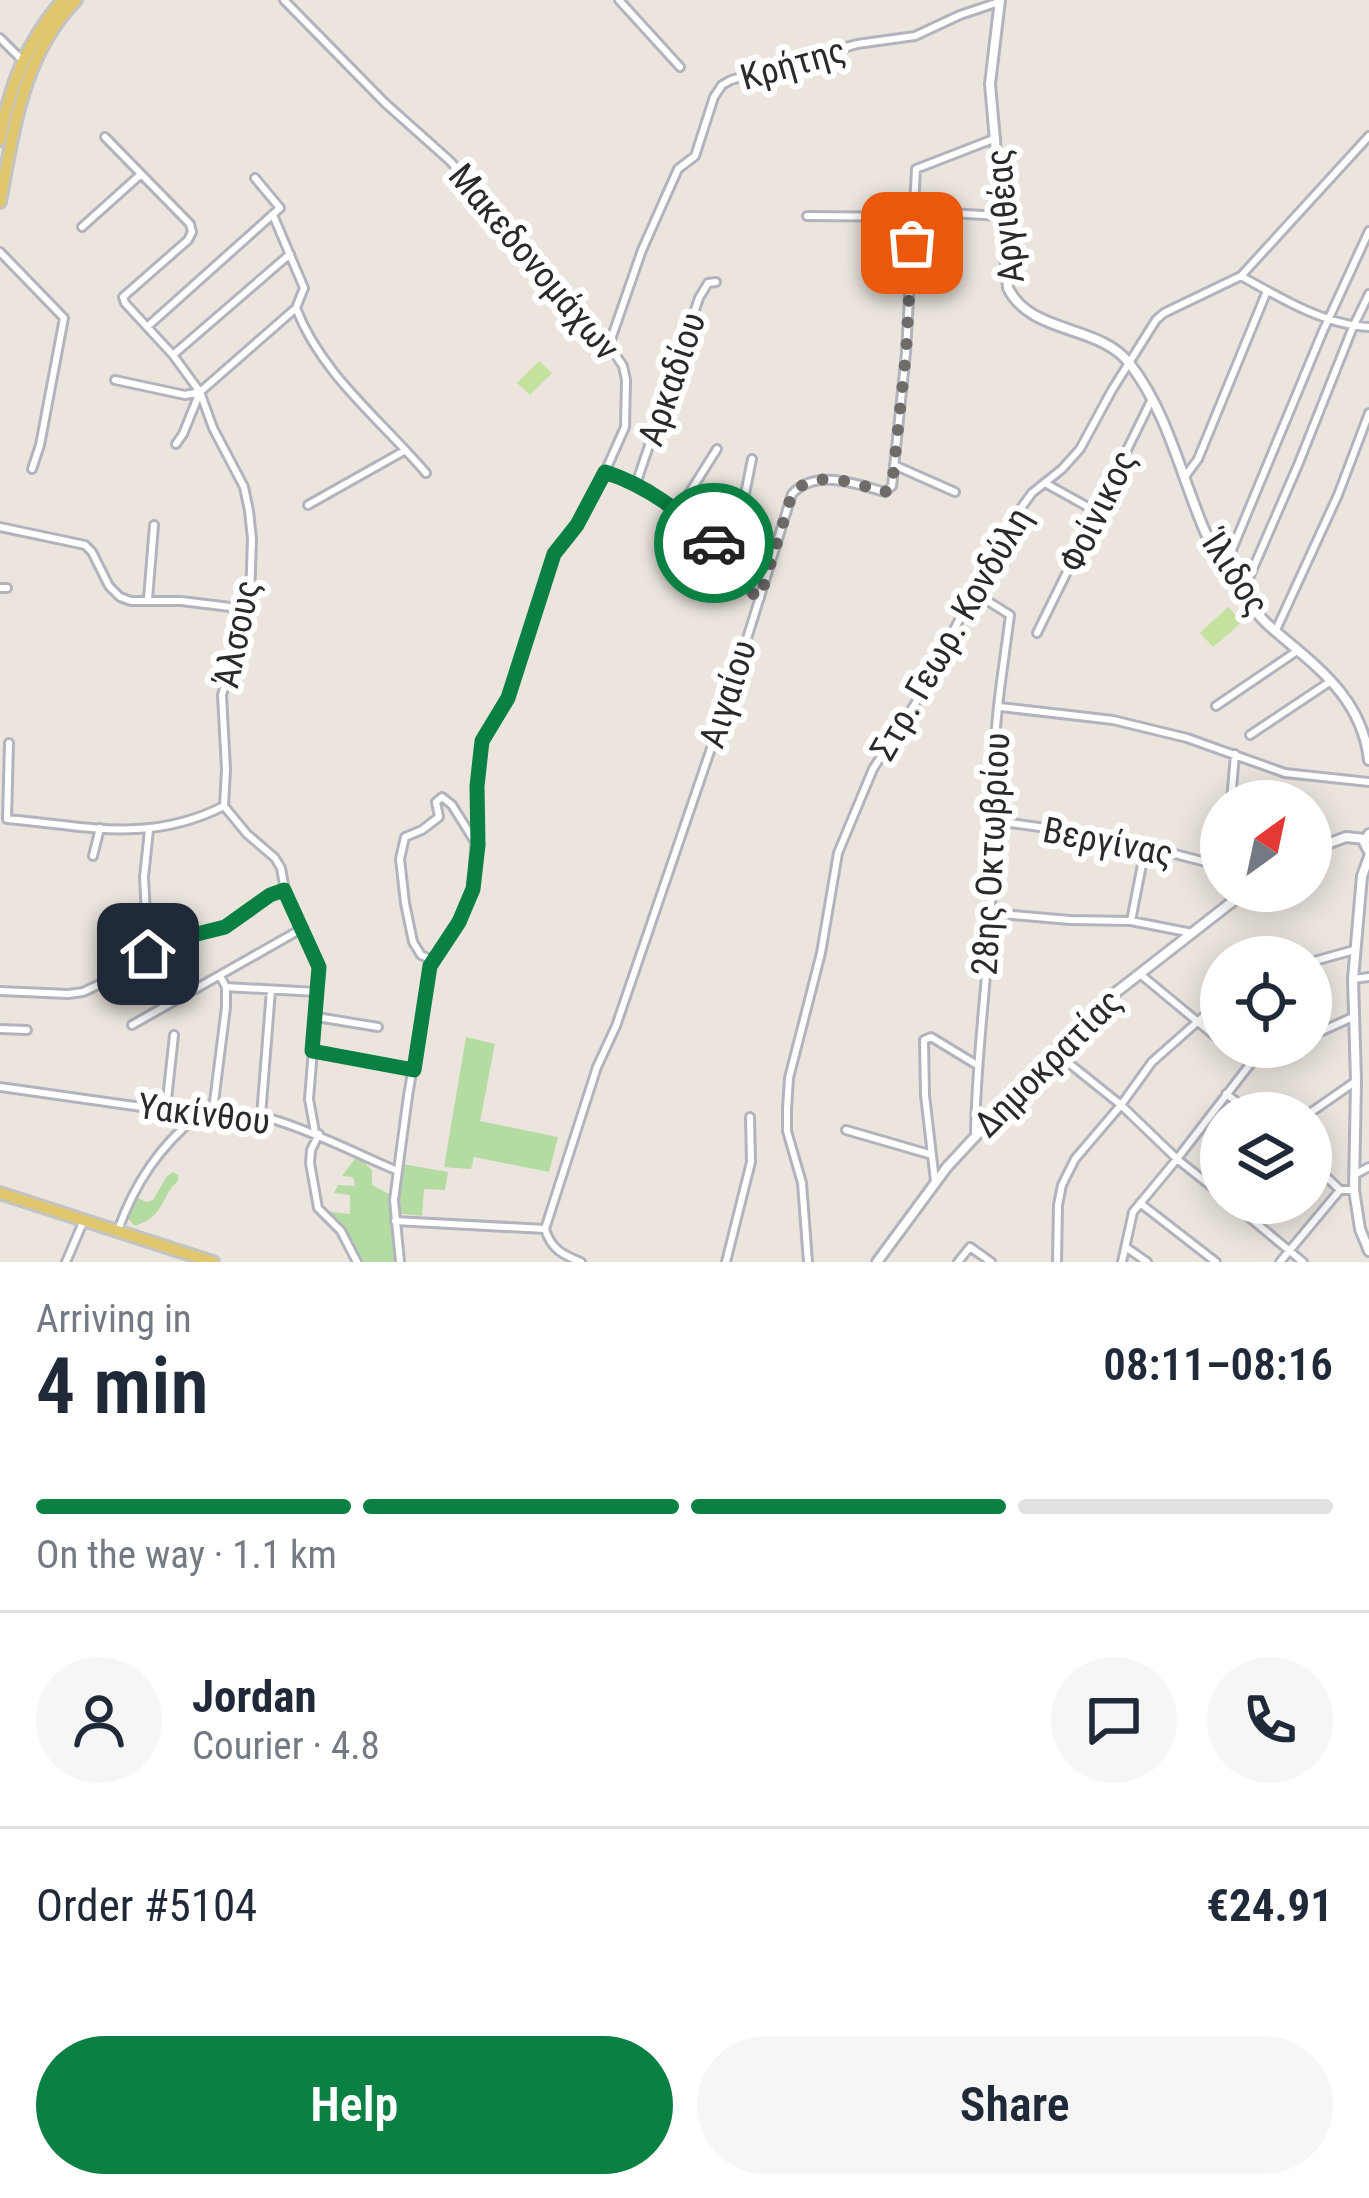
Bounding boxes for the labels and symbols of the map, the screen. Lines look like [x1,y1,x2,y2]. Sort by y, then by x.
street label: Κρήτης [736,29,850,99]
street label: Αργιθέας [977,147,1033,285]
street label: Μακεδονομάχων [440,155,628,369]
pin [861,192,963,294]
street label: Αρκαδίου [630,307,714,451]
street label: Φοίνικος [1051,443,1145,579]
courier [654,483,774,603]
street label: Στρ. Γεωρ. Κονδύλη [862,500,1040,768]
street label: Ίλιδος [1191,521,1278,623]
street label: Άλσους [205,576,269,692]
street label: Αιγαίου [691,635,765,753]
street label: 28ης Οκτωβρίου [964,732,1018,976]
north arrow [1200,780,1332,912]
street label: Βεργίνας [1040,809,1176,875]
pin [97,903,199,1005]
street label: Δημοκρατίας [965,980,1131,1146]
street label: Υακίνθου [136,1085,272,1143]

